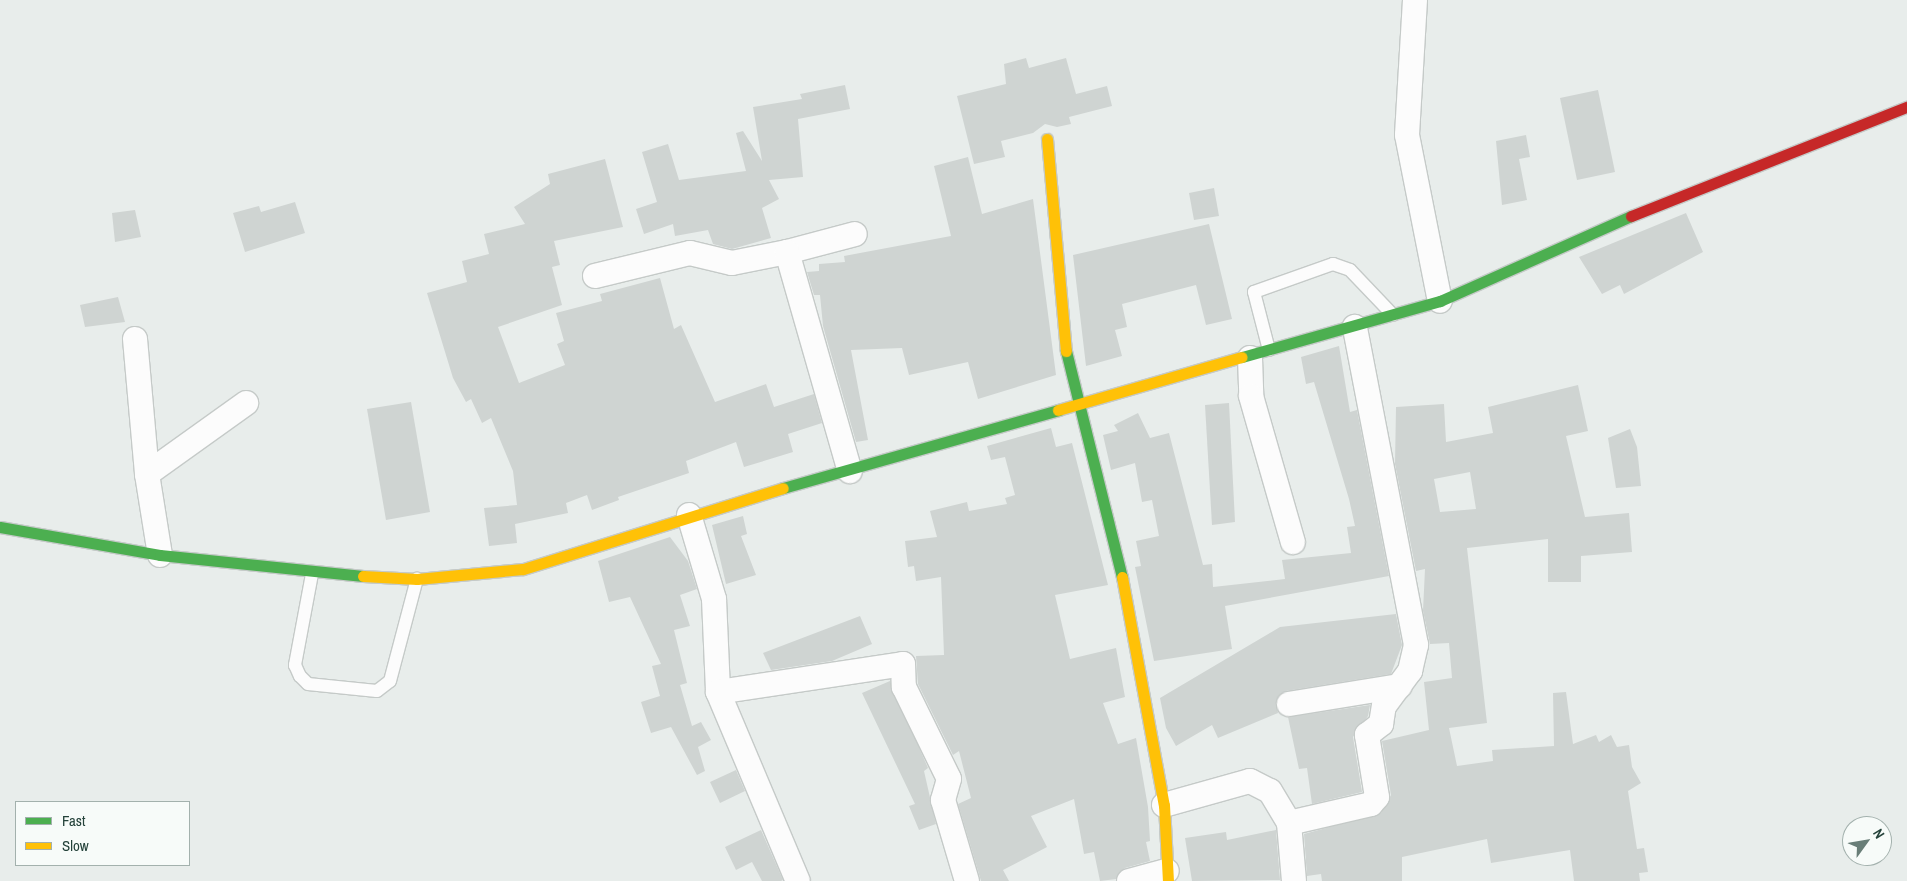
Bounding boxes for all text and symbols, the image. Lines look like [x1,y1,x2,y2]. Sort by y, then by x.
legend [15,801,190,866]
text: Fast [62,810,85,831]
north arrow [1842,816,1892,866]
text: N [1869,825,1889,842]
text: Slow [62,835,89,856]

